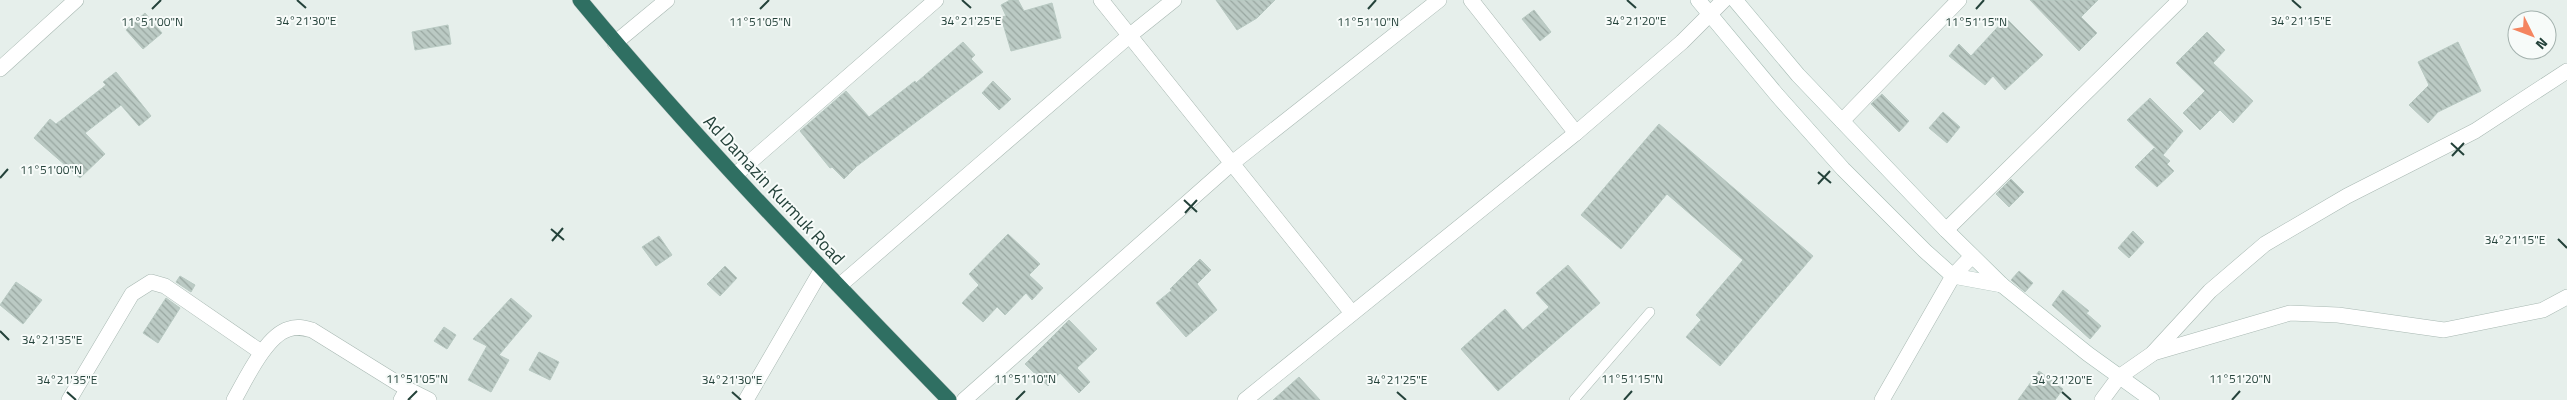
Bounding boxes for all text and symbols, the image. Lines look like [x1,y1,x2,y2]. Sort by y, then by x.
north arrow [2507,10,2557,60]
text: 34°21'30"E [276,11,337,30]
text: 34°21'25"E [941,11,1002,30]
text: 34°21'20"E [1606,11,1667,30]
text: 34°21'15"E [2271,11,2332,30]
text: 11°51'00"N [121,12,183,31]
text: 11°51'05"N [729,12,791,31]
text: 11°51'10"N [1337,12,1399,31]
text: 11°51'15"N [1945,12,2007,31]
text: N [2531,33,2553,55]
street label: Ad Damazin Kurmuk Road [697,109,851,271]
text: 11°51'00"N [20,160,82,179]
text: 34°21'15"E [2485,230,2546,249]
text: 34°21'35"E [22,330,83,349]
text: 11°51'05"N [386,369,448,388]
text: 11°51'10"N [994,369,1056,388]
text: 11°51'15"N [1601,369,1663,388]
text: 11°51'20"N [2209,369,2271,388]
text: 34°21'35"E [37,370,98,389]
text: 34°21'30"E [702,370,763,389]
text: 34°21'25"E [1367,370,1428,389]
text: 34°21'20"E [2032,370,2093,389]

